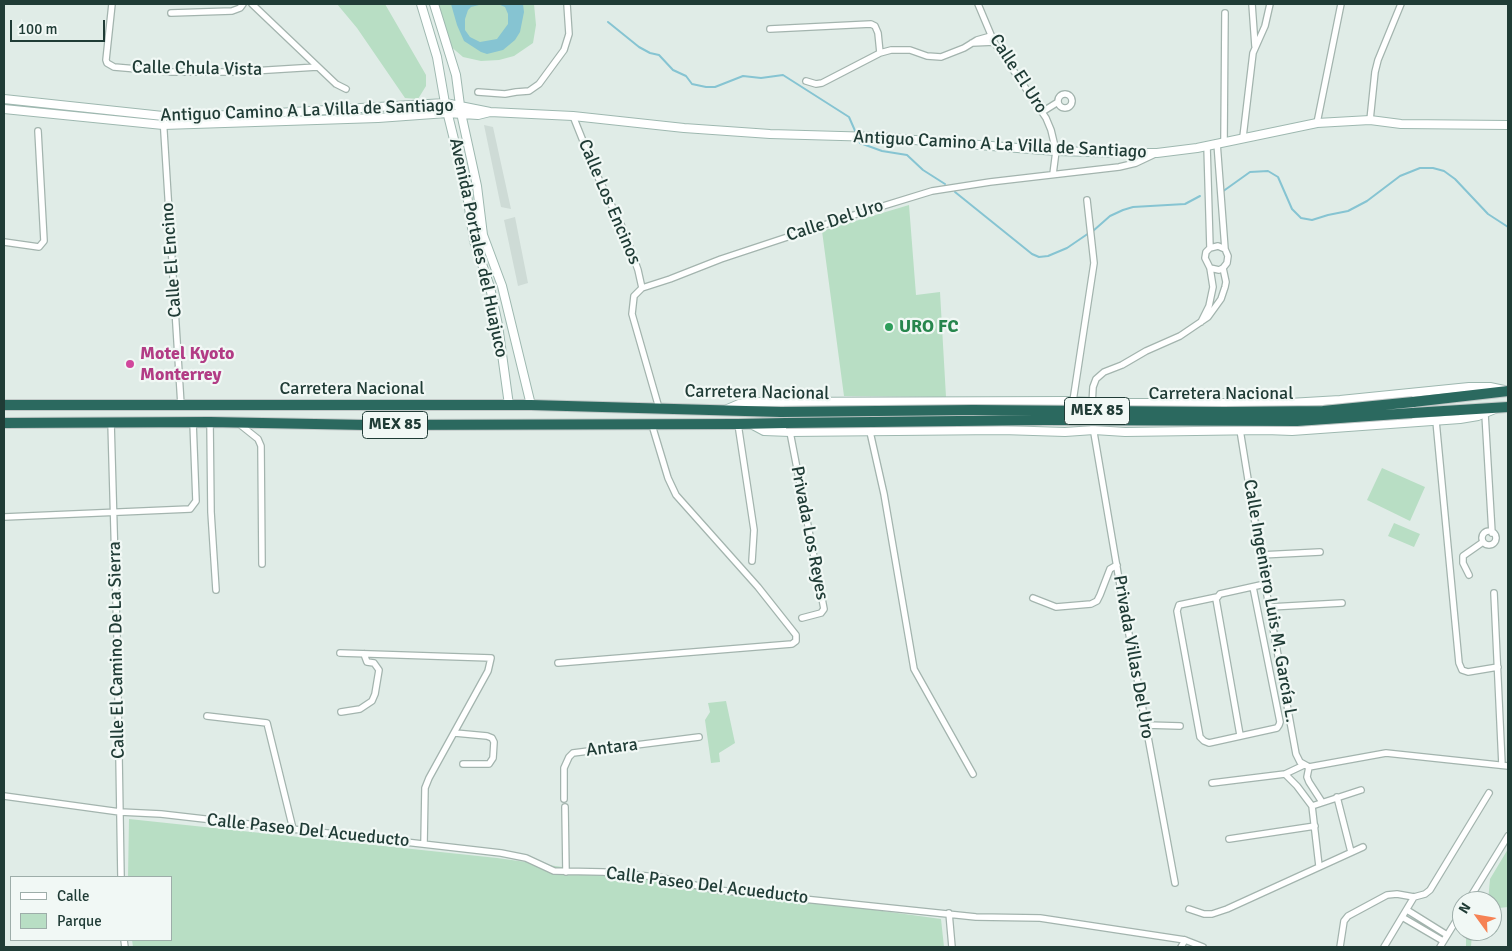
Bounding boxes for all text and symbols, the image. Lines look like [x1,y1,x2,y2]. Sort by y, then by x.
scale bar [12,10,108,42]
text: 100 m [18,20,58,38]
street label: Calle El Uro [984,30,1052,118]
street label: Calle Chula Vista [132,57,262,81]
street label: Antiguo Camino A La Villa de Santiago [160,95,454,127]
street label: Antiguo Camino A La Villa de Santiago [853,127,1147,163]
street label: Avenida Portales del Huajuco [444,136,512,360]
street label: Calle Los Encinos [573,136,645,268]
street label: Calle Del Uro [784,195,886,247]
street label: Calle El Encino [157,202,187,318]
place label: URO FC [899,316,958,338]
marker: URO FC [883,321,895,333]
place label: Motel Kyoto Monterrey [140,343,234,386]
marker: Motel Kyoto Monterrey [124,358,136,370]
street label: Carretera Nacional [280,378,424,400]
street label: Carretera Nacional [684,381,830,405]
street label: Carretera Nacional [1149,383,1293,405]
road number: MEX 85 [1064,398,1130,424]
road number: MEX 85 [362,412,428,438]
street label: Privada Los Reyes [785,464,833,602]
street label: Calle Ingeniero Luis M. García L. [1238,478,1302,724]
street label: Calle El Camino De La Sierra [104,541,130,759]
street label: Privada Villas Del Uro [1108,574,1158,740]
street label: Antara [585,734,639,762]
street label: Calle Paseo Del Acueducto [206,810,410,852]
street label: Calle Paseo Del Acueducto [605,863,809,909]
legend [10,876,172,941]
text: Calle [57,887,90,905]
north arrow [1452,891,1502,941]
text: N [1455,900,1474,917]
text: Parque [57,912,102,930]

